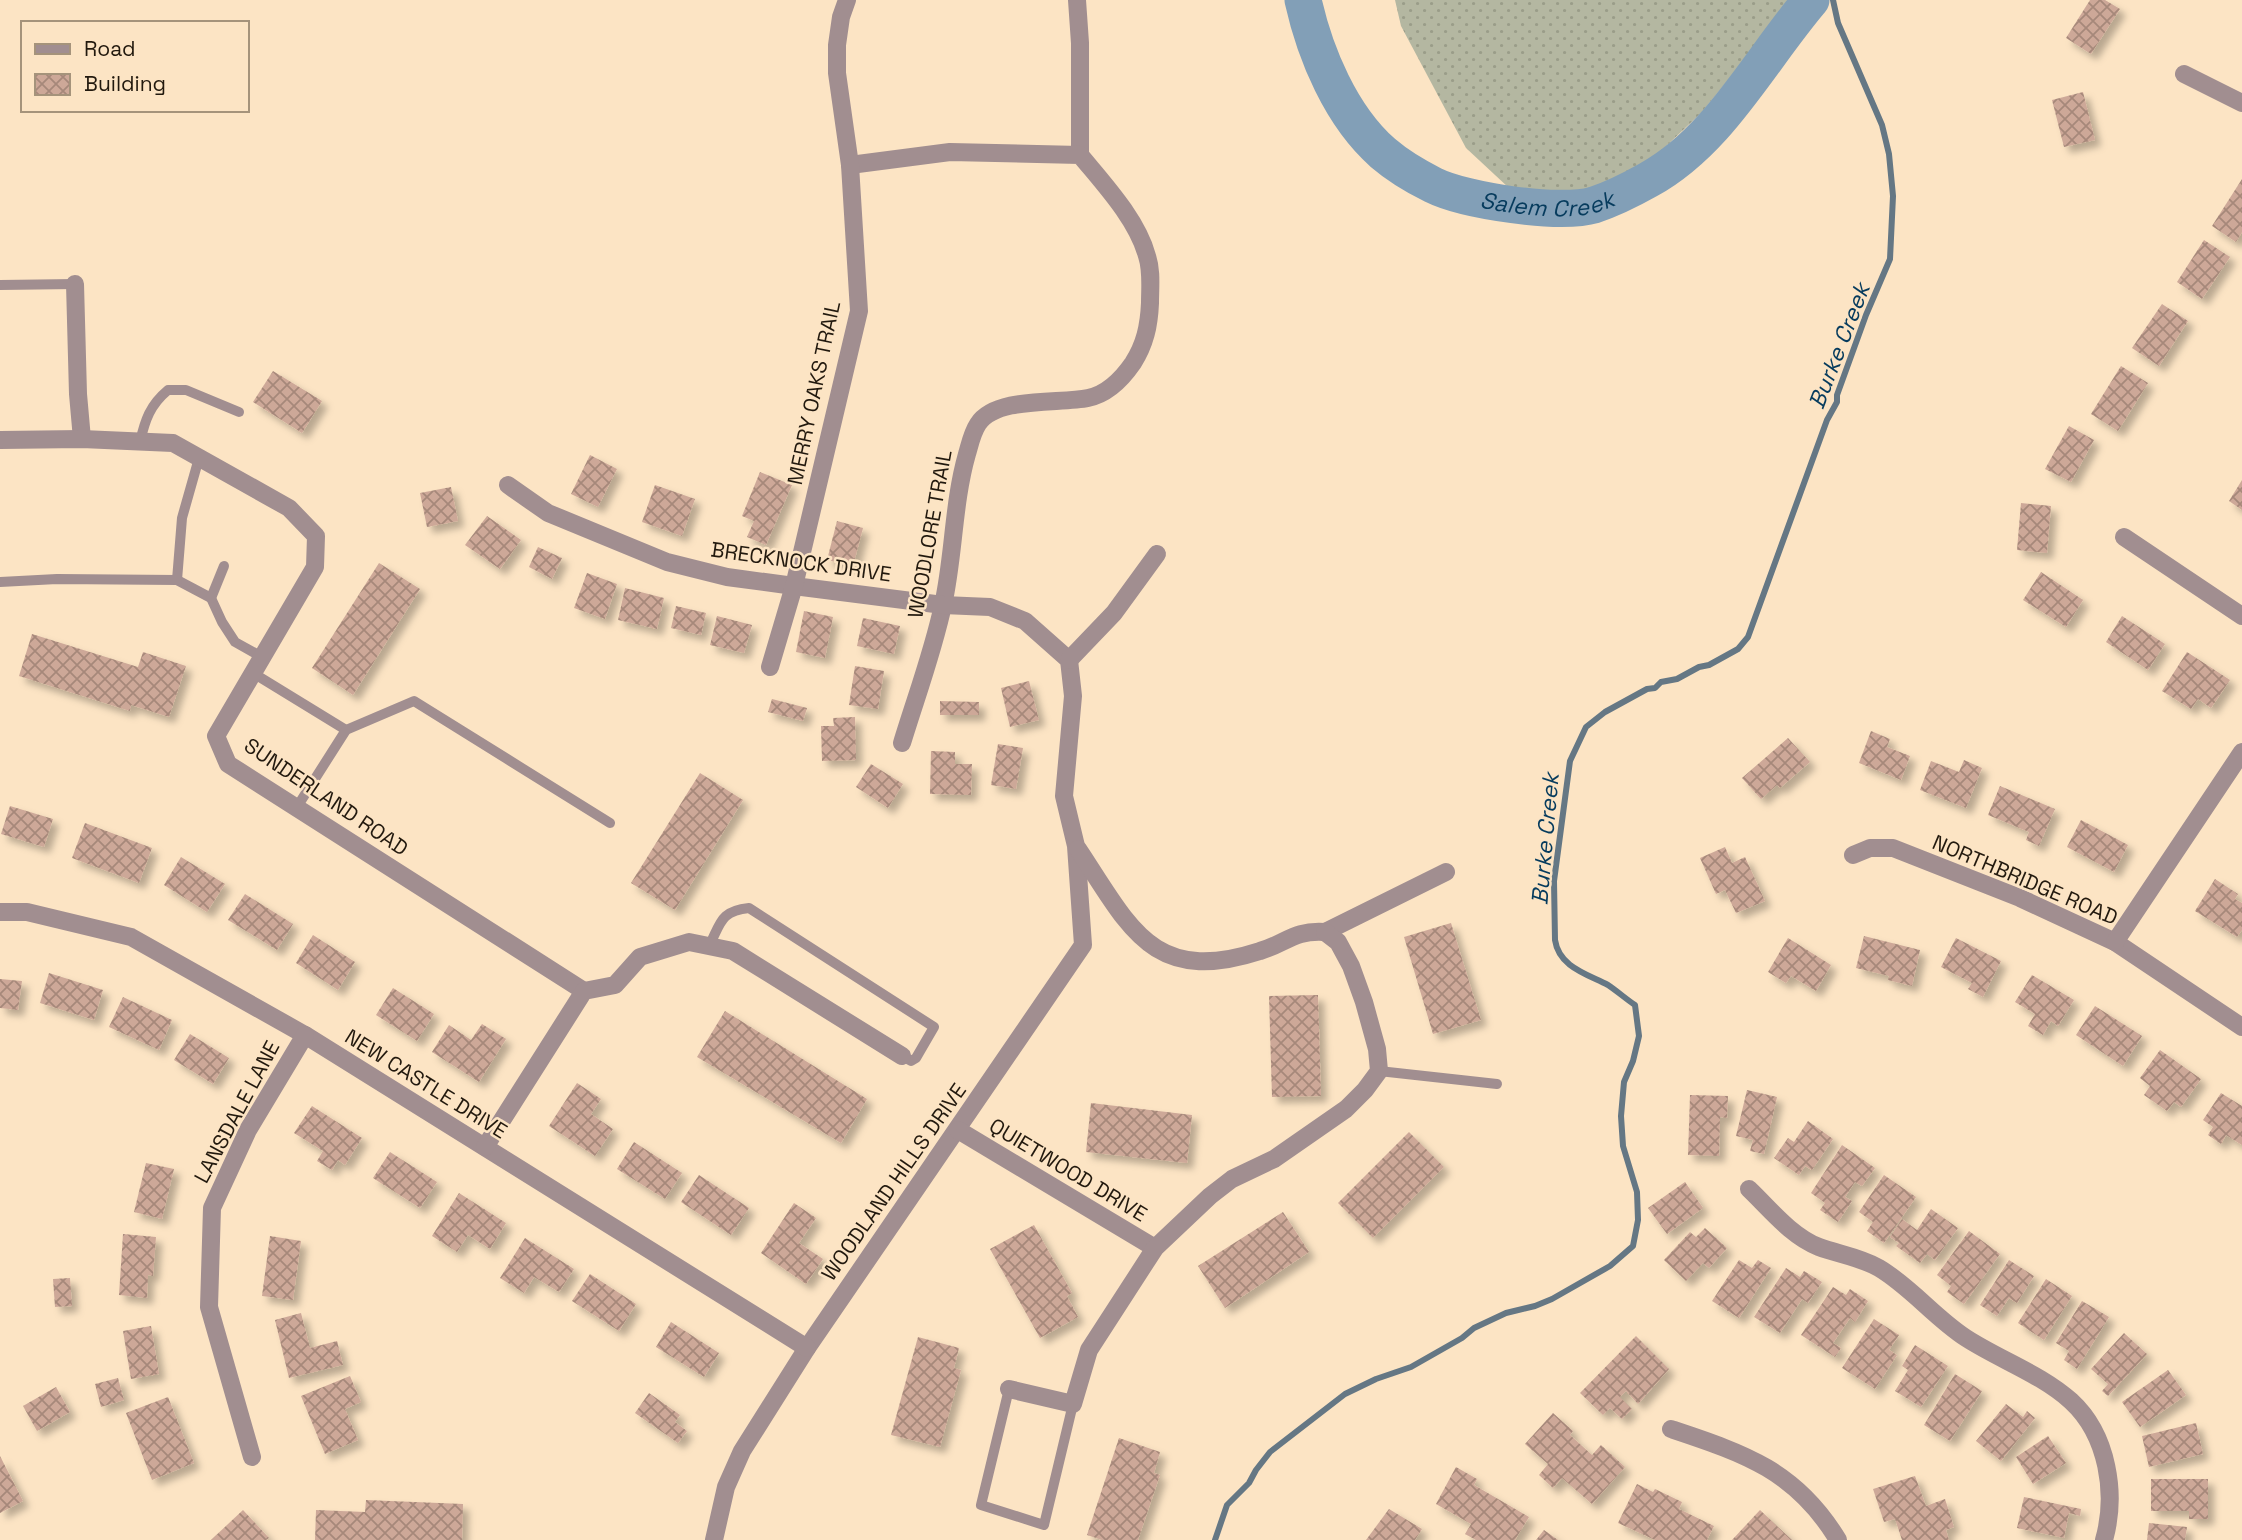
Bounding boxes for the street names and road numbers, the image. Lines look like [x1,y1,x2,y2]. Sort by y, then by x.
street label: MERRY OAKS TRAIL [781,299,846,487]
street label: WOODLORE TRAIL [901,448,958,620]
street label: BRECKNOCK DRIVE [709,535,893,588]
street label: SUNDERLAND ROAD [239,732,413,861]
street label: NORTHBRIDGE ROAD [1928,828,2122,931]
street label: NEW CASTLE DRIVE [340,1023,512,1144]
street label: LANSDALE LANE [188,1036,285,1188]
street label: WOODLAND HILLS DRIVE [815,1078,972,1286]
street label: QUIETWOOD DRIVE [984,1112,1152,1227]

